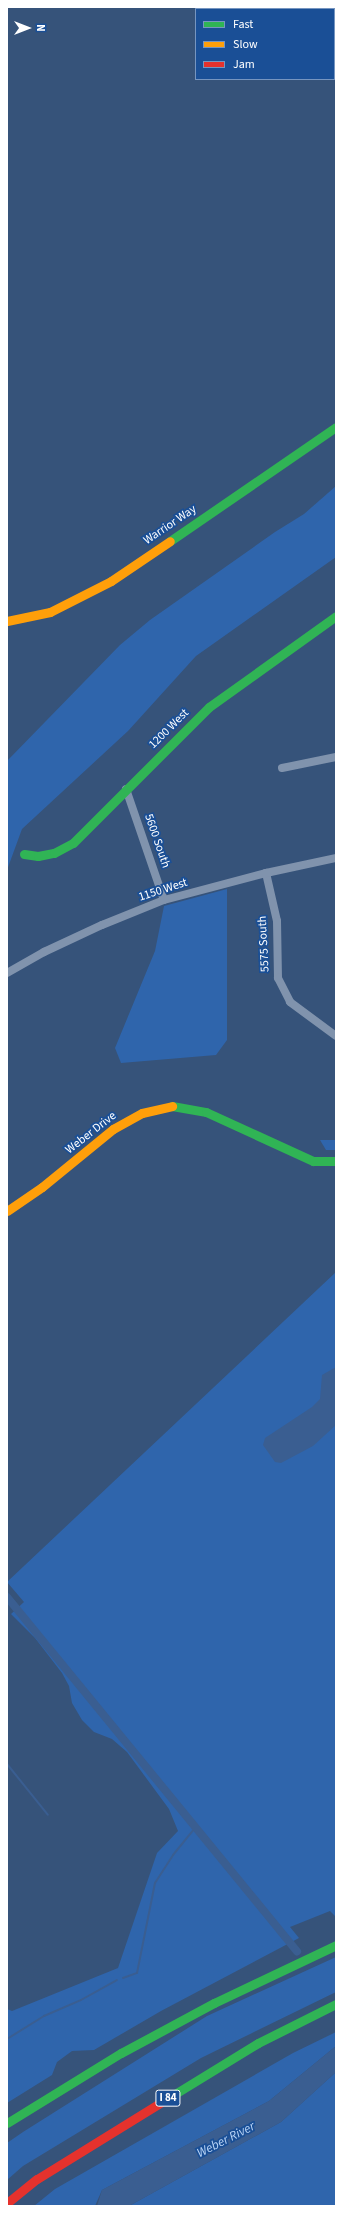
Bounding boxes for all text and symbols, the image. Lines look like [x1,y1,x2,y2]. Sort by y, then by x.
north arrow [8,8,48,48]
legend [195,8,335,80]
text: Fast [233,16,253,33]
text: N [33,24,48,32]
text: Slow [233,36,258,53]
text: Jam [233,56,255,73]
street label: Warrior Way [141,502,199,548]
street label: 1200 West [146,706,192,752]
street label: 5600 South [141,812,173,870]
street label: 1150 West [137,875,189,905]
street label: 5575 South [255,916,273,972]
street label: Weber Drive [63,1109,119,1157]
road number: I 84 [155,2089,181,2107]
water label: Weber River [194,2119,258,2161]

